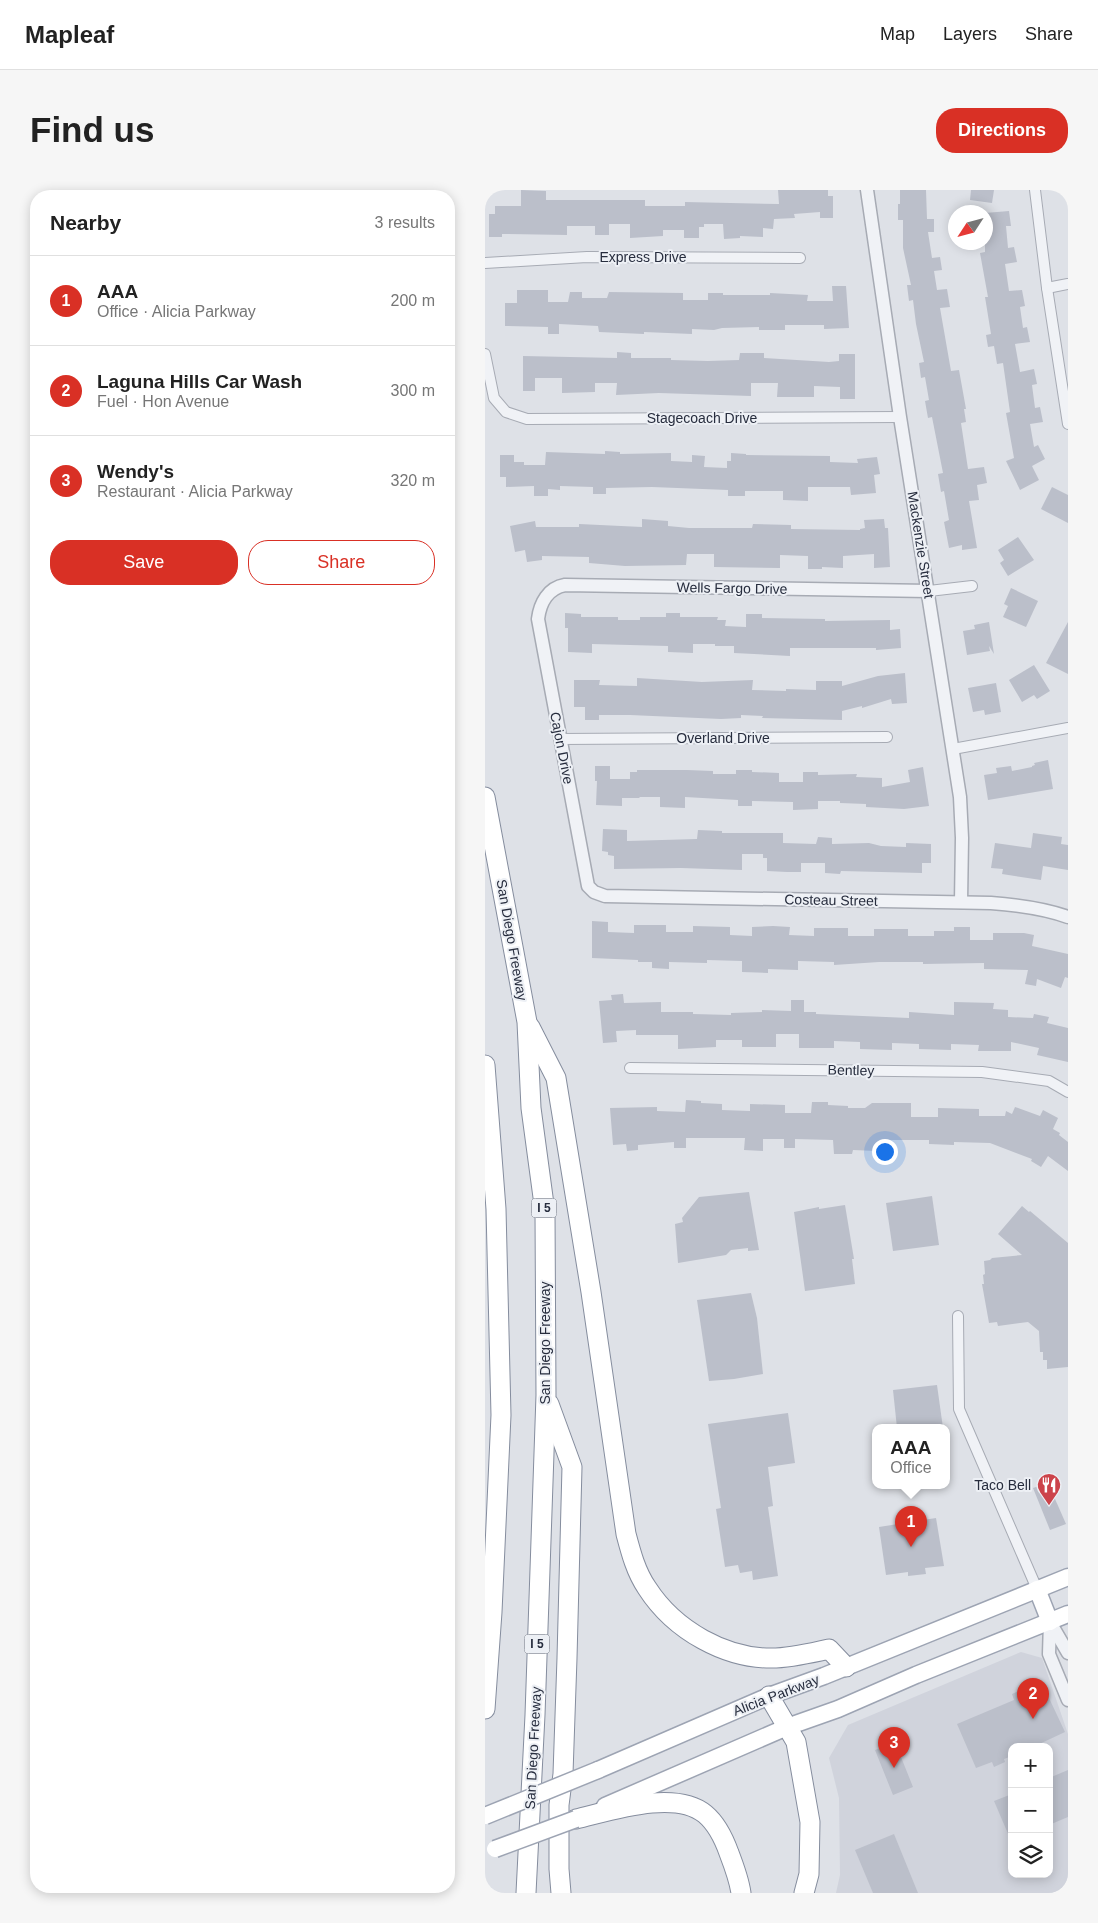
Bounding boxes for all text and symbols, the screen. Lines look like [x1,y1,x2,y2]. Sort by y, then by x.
text: Mapleaf [25,21,114,48]
text: Map [880,24,915,44]
text: Layers [943,24,997,44]
text: Share [1025,24,1073,44]
button: Directions [936,108,1068,153]
text: Find us [30,110,154,149]
north arrow [948,205,993,250]
text: Nearby [50,211,121,234]
text: 3 results [375,214,435,231]
street label: Express Drive [599,249,687,265]
text: AAA [97,281,138,302]
text: 1 [62,292,70,309]
text: 200 m [391,292,435,309]
text: Office · Alicia Parkway [97,303,256,320]
text: Laguna Hills Car Wash [97,371,302,392]
text: 2 [62,382,70,399]
text: 300 m [391,382,435,399]
text: Fuel · Hon Avenue [97,393,229,410]
street label: Stagecoach Drive [647,410,757,426]
text: Wendy's [97,461,174,482]
text: 3 [62,472,70,489]
text: 320 m [391,472,435,489]
text: Restaurant · Alicia Parkway [97,483,293,500]
street label: Mackenzie Street [905,490,937,600]
button: Save [50,540,238,585]
button: Share [248,540,435,585]
street label: Wells Fargo Drive [676,579,788,597]
street label: Cajon Drive [547,711,577,786]
street label: Overland Drive [676,730,770,746]
street label: San Diego Freeway [493,878,531,1002]
street label: Costeau Street [784,891,878,909]
street label: Bentley [828,1062,874,1078]
your location [872,1139,898,1165]
road number: I 5 [531,1198,557,1218]
street label: San Diego Freeway [537,1282,553,1404]
popup [872,1424,950,1489]
text: AAA [890,1437,931,1458]
text: Office [890,1459,932,1476]
restaurant icon: Taco Bell [1036,1472,1062,1506]
place label: Taco Bell [974,1477,1031,1493]
pin: 1 [895,1506,927,1547]
road number: I 5 [525,1635,549,1654]
street label: Alicia Parkway [731,1671,821,1719]
pin: 2 [1017,1678,1049,1719]
street label: San Diego Freeway [522,1686,544,1810]
pin: 3 [878,1727,910,1768]
map controls [1008,1743,1053,1878]
button: + [1008,1743,1053,1788]
button: − [1008,1788,1053,1833]
button: layers [1008,1833,1053,1878]

